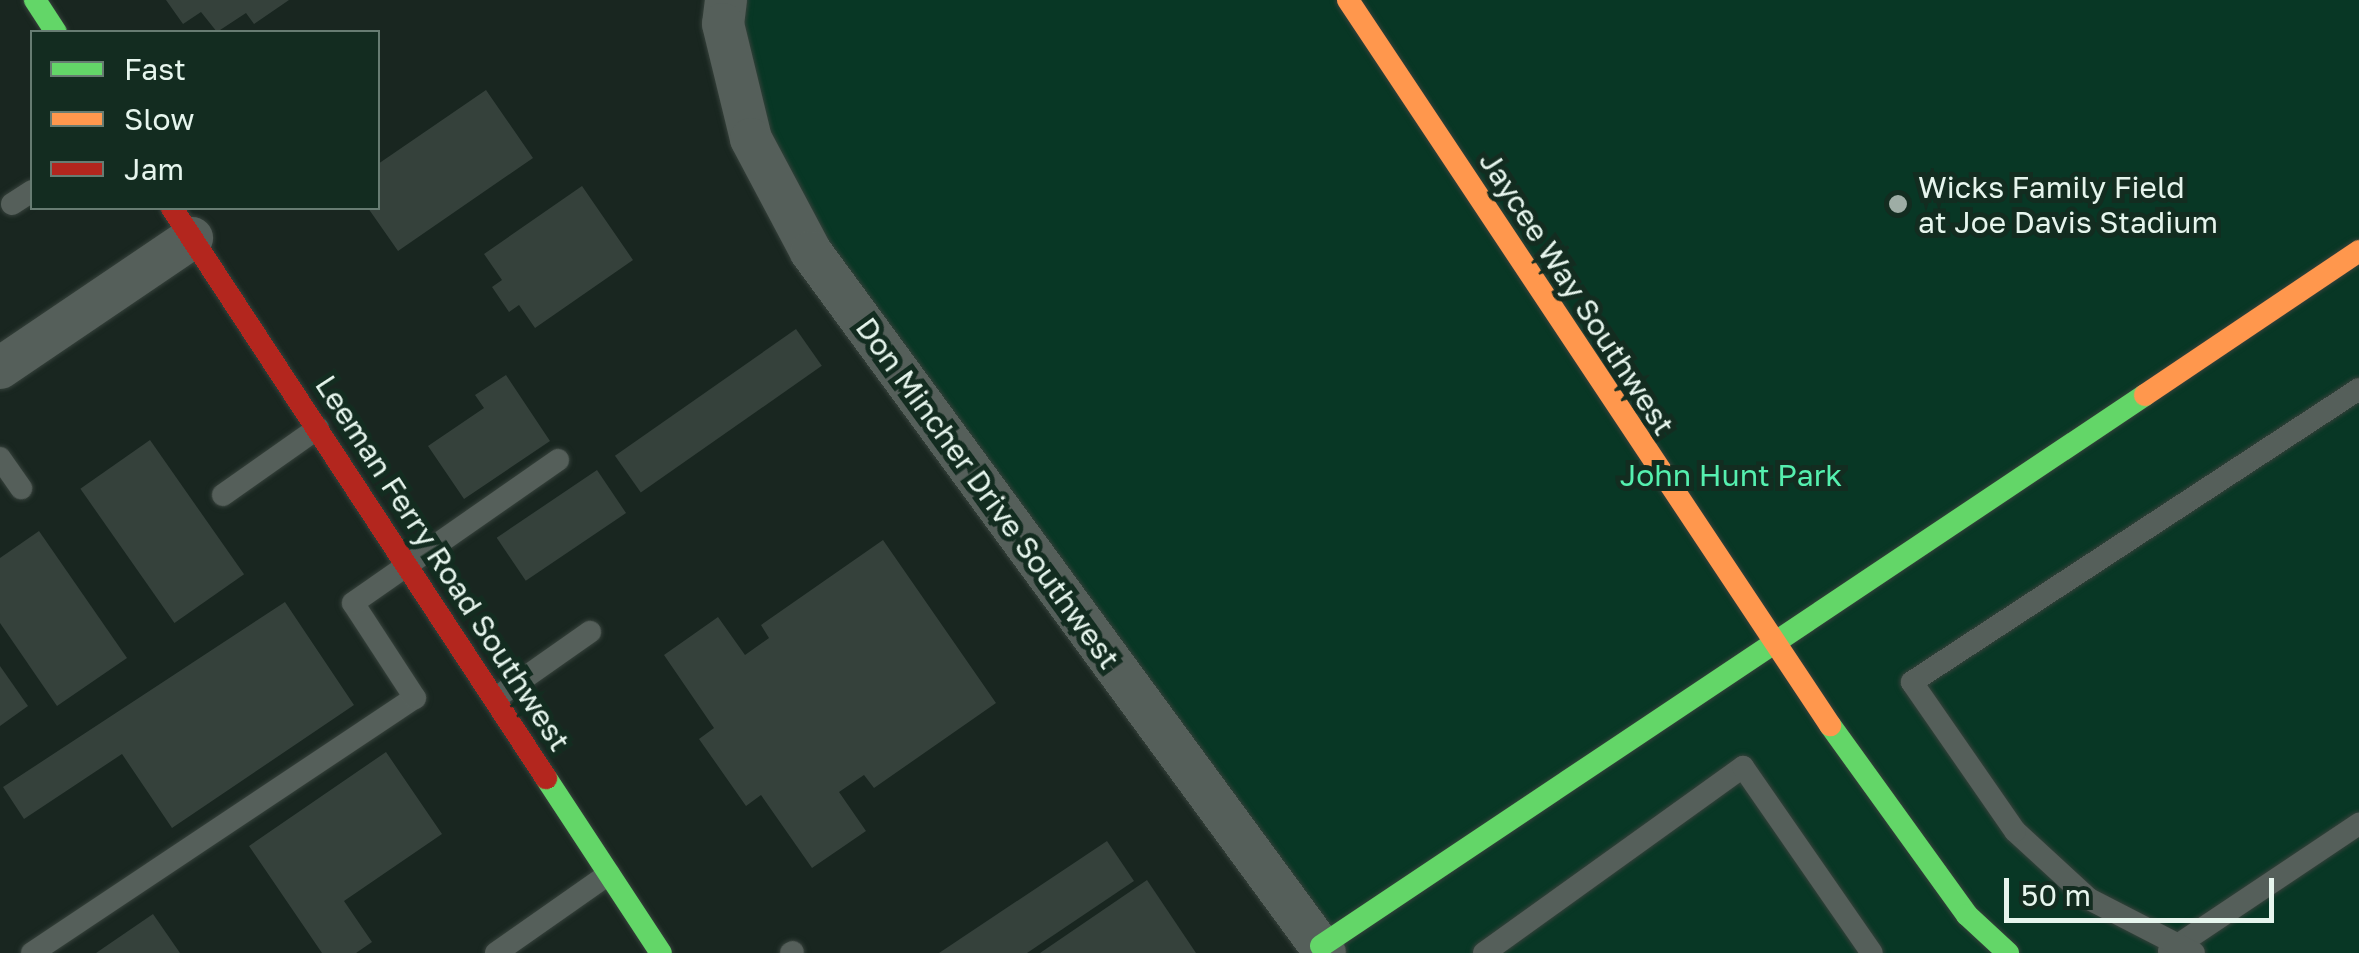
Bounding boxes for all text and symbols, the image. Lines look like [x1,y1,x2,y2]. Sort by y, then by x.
legend [30,30,380,210]
text: Fast [124,51,186,87]
text: Slow [124,101,195,137]
street label: Jaycee Way Southwest [1472,144,1682,442]
text: Jam [124,151,184,187]
place label: Wicks Family Field at Joe Davis Stadium [1918,169,2218,240]
marker: Wicks Family Field at Joe Davis Stadium [1887,193,1909,215]
street label: Don Mincher Drive Southwest [848,310,1128,676]
street label: Leeman Ferry Road Southwest [308,369,578,757]
park label: John Hunt Park [1620,457,1842,493]
scale bar [2009,858,2279,920]
text: 50 m [2021,877,2091,913]

